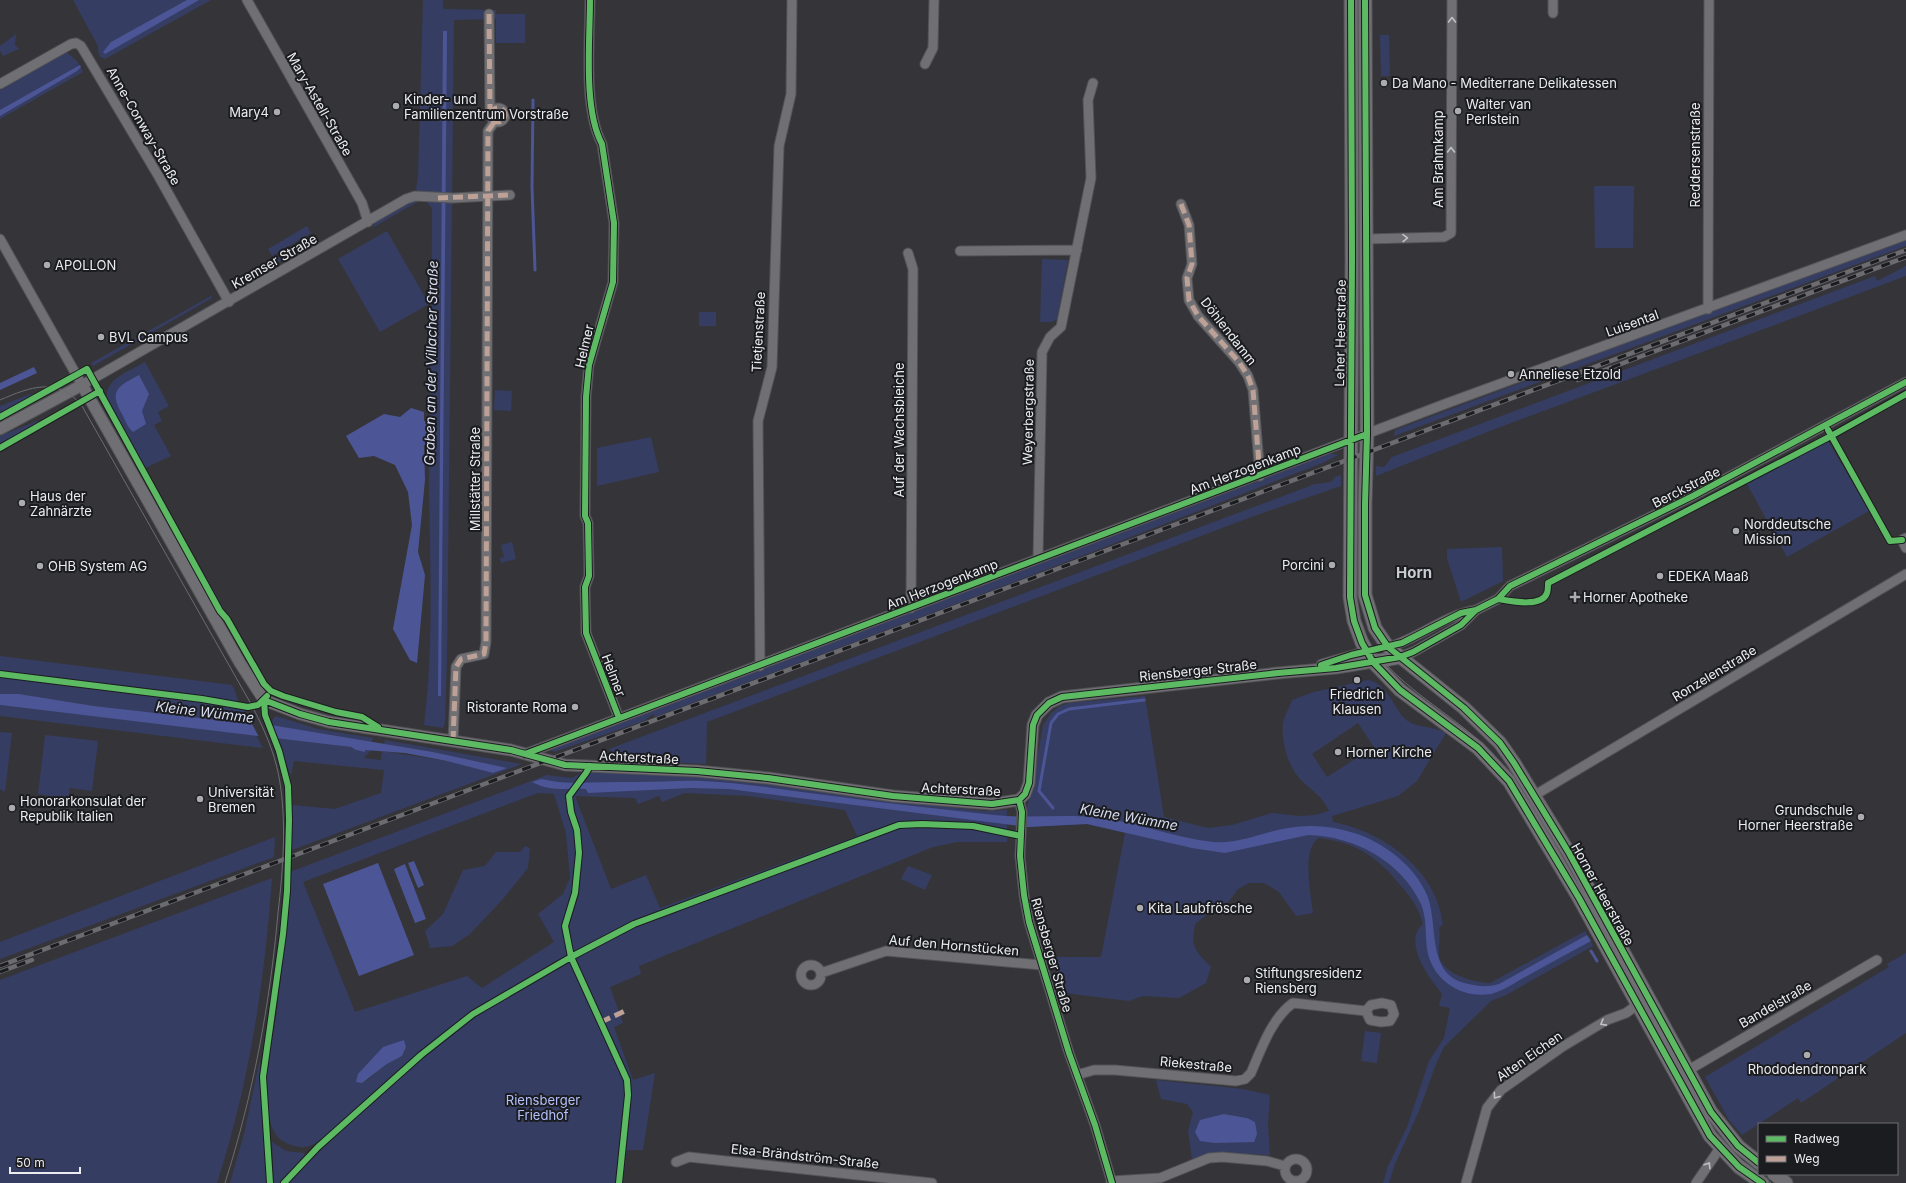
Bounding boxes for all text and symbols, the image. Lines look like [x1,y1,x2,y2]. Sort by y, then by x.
one-way arrow [1448,17,1456,23]
street label: Mary-Astell-Straße [284,49,356,159]
street label: Anne-Conway-Straße [104,64,184,188]
place label: Da Mano - Mediterrane Delikatessen [1392,75,1617,91]
marker: Da Mano - Mediterrane Delikatessen [1379,78,1389,88]
place label: Kinder- und Familienzentrum Vorstraße [404,91,569,122]
place label: Walter van Perlstein [1466,96,1531,127]
marker: Kinder- und Familienzentrum Vorstraße [391,101,401,111]
street label: Reddersenstraße [1687,102,1703,208]
place label: Mary4 [229,104,269,120]
marker: Walter van Perlstein [1453,106,1463,116]
marker: Mary4 [272,107,282,117]
street label: Am Brahmkamp [1430,110,1446,208]
one-way arrow [1447,147,1455,153]
street label: Kremser Straße [229,230,319,292]
one-way arrow [1402,234,1408,242]
place label: APOLLON [55,257,116,273]
marker: APOLLON [42,260,52,270]
water label: Graben an der Villacher Straße [420,260,441,466]
street label: Leher Heerstraße [1331,279,1349,387]
street label: Tietjenstraße [748,291,768,373]
street label: Döhlendamm [1198,294,1260,368]
street label: Luisental [1603,306,1661,340]
street label: Helmer [571,323,597,369]
place label: BVL Campus [109,329,188,345]
marker: BVL Campus [96,332,106,342]
street label: Weyerbergstraße [1019,359,1037,465]
street label: Auf der Wachsbleiche [891,362,907,498]
place label: Anneliese Etzold [1519,366,1621,382]
marker: Anneliese Etzold [1506,369,1516,379]
street label: Millstätter Straße [467,427,483,531]
street label: Am Herzogenkamp [1187,440,1303,498]
street label: Berckstraße [1649,463,1723,511]
place label: Haus der Zahnärzte [30,488,92,519]
marker: Haus der Zahnärzte [17,498,27,508]
place label: Norddeutsche Mission [1744,516,1831,547]
marker: Norddeutsche Mission [1731,526,1741,536]
street label: Am Herzogenkamp [884,555,1000,613]
place label: Porcini [1282,557,1324,573]
place label: OHB System AG [48,558,147,574]
marker: Porcini [1327,560,1337,570]
marker: OHB System AG [35,561,45,571]
district label: Horn [1396,563,1432,582]
place label: EDEKA Maaß [1668,568,1749,584]
marker: EDEKA Maaß [1655,571,1665,581]
place label: Horner Apotheke [1583,589,1688,605]
marker: Horner Apotheke [1570,592,1580,602]
street label: Ronzelenstraße [1669,642,1759,704]
street label: Helmer [599,651,629,699]
street label: Riensberger Straße [1138,656,1258,684]
marker: Friedrich Klausen [1352,675,1362,685]
place label: Friedrich Klausen [1330,686,1384,717]
water label: Kleine Wümme [155,697,255,726]
place label: Ristorante Roma [467,699,567,715]
marker: Ristorante Roma [570,702,580,712]
place label: Horner Kirche [1346,744,1432,760]
street label: Achterstraße [599,747,679,767]
marker: Horner Kirche [1333,747,1343,757]
street label: Achterstraße [921,779,1001,799]
place label: Universität Bremen [208,784,274,815]
place label: Honorarkonsulat der Republik Italien [20,793,146,824]
marker: Universität Bremen [195,794,205,804]
water label: Kleine Wümme [1079,800,1179,833]
place label: Grundschule Horner Heerstraße [1738,802,1853,833]
marker: Honorarkonsulat der Republik Italien [7,803,17,813]
marker: Grundschule Horner Heerstraße [1856,812,1866,822]
street label: Horner Heerstraße [1568,840,1638,948]
street label: Riensberger Straße [1028,896,1076,1014]
place label: Kita Laubfrösche [1148,900,1253,916]
marker: Kita Laubfrösche [1135,903,1145,913]
street label: Auf den Hornstücken [888,931,1020,959]
place label: Stiftungsresidenz Riensberg [1255,965,1362,996]
marker: Stiftungsresidenz Riensberg [1242,975,1252,985]
street label: Bandelstraße [1736,977,1814,1031]
one-way arrow [1600,1018,1607,1025]
street label: Alten Eichen [1493,1027,1565,1085]
marker: Rhododendronpark [1802,1050,1812,1060]
street label: Riekestraße [1159,1053,1233,1075]
place label: Rhododendronpark [1748,1061,1866,1077]
park label: Riensberger Friedhof [506,1092,580,1123]
one-way arrow [1494,1092,1501,1099]
legend [1758,1123,1898,1175]
text: Radweg [1794,1131,1840,1146]
street label: Elsa-Brändström-Straße [730,1140,880,1172]
scale bar [10,1149,80,1175]
text: Weg [1794,1151,1820,1166]
text: 50 m [16,1155,45,1170]
one-way arrow [1703,1163,1710,1170]

